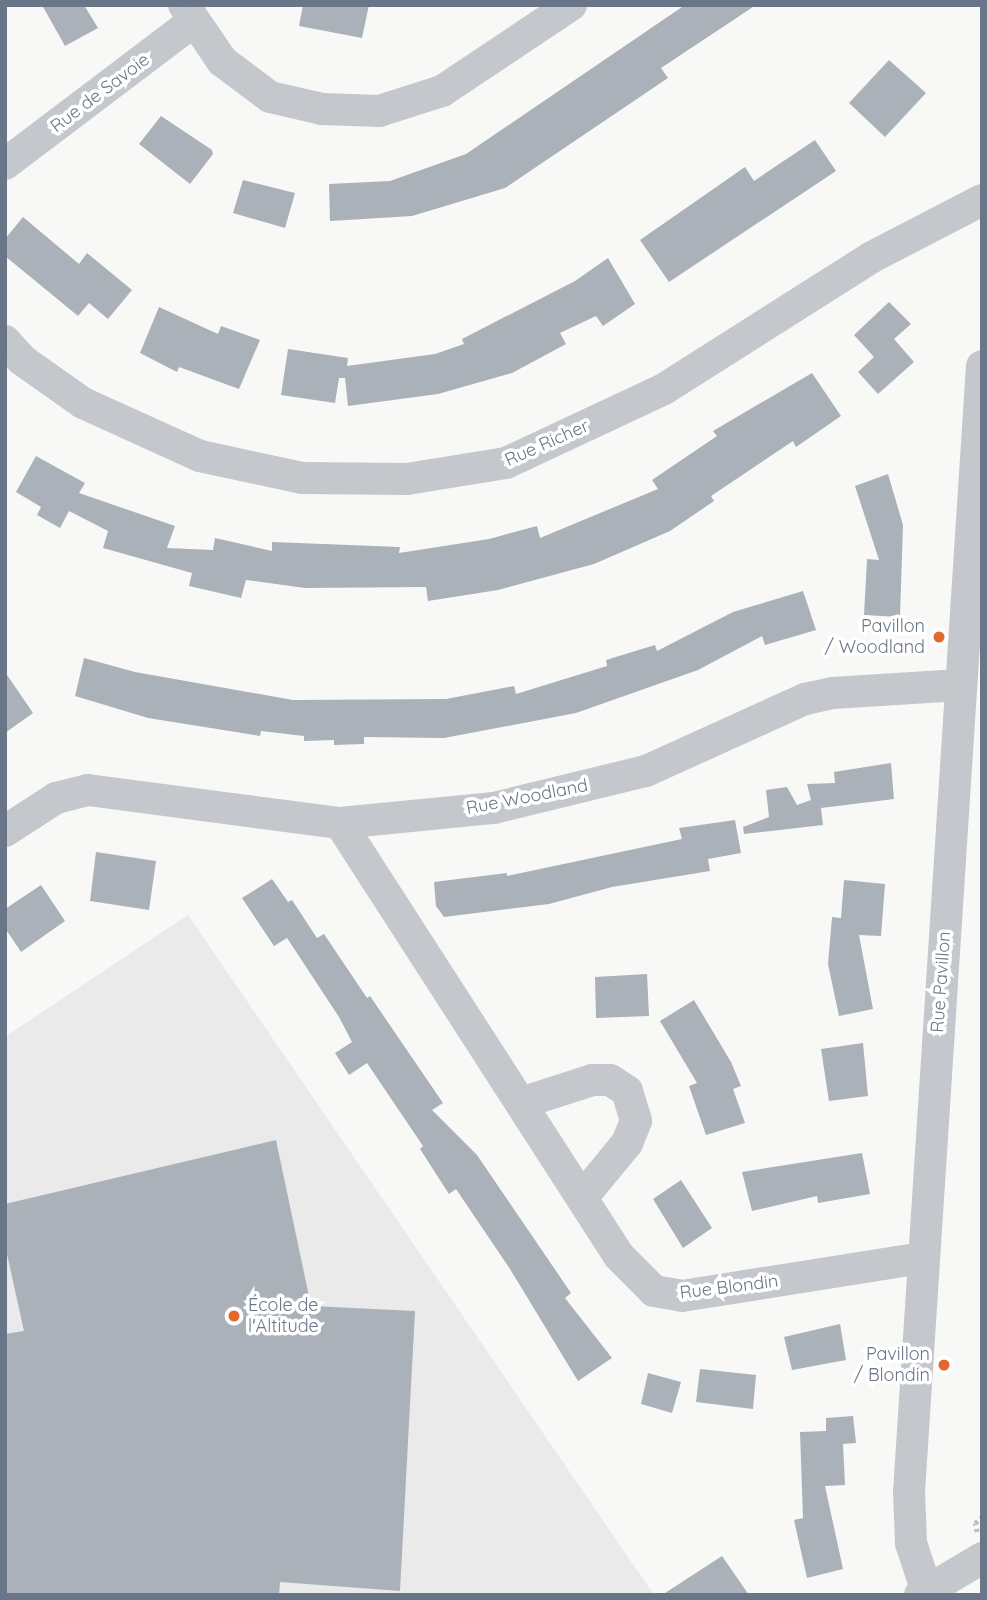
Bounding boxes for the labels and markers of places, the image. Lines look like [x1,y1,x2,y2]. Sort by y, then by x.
place label: Pavillon / Woodland [825,616,925,658]
marker: Pavillon / Woodland [931,629,947,645]
place label: École de l'Altitude [248,1295,319,1338]
marker: École de l'Altitude [226,1308,242,1324]
place label: Pavillon / Blondin [854,1344,930,1386]
marker: Pavillon / Blondin [936,1357,952,1373]

